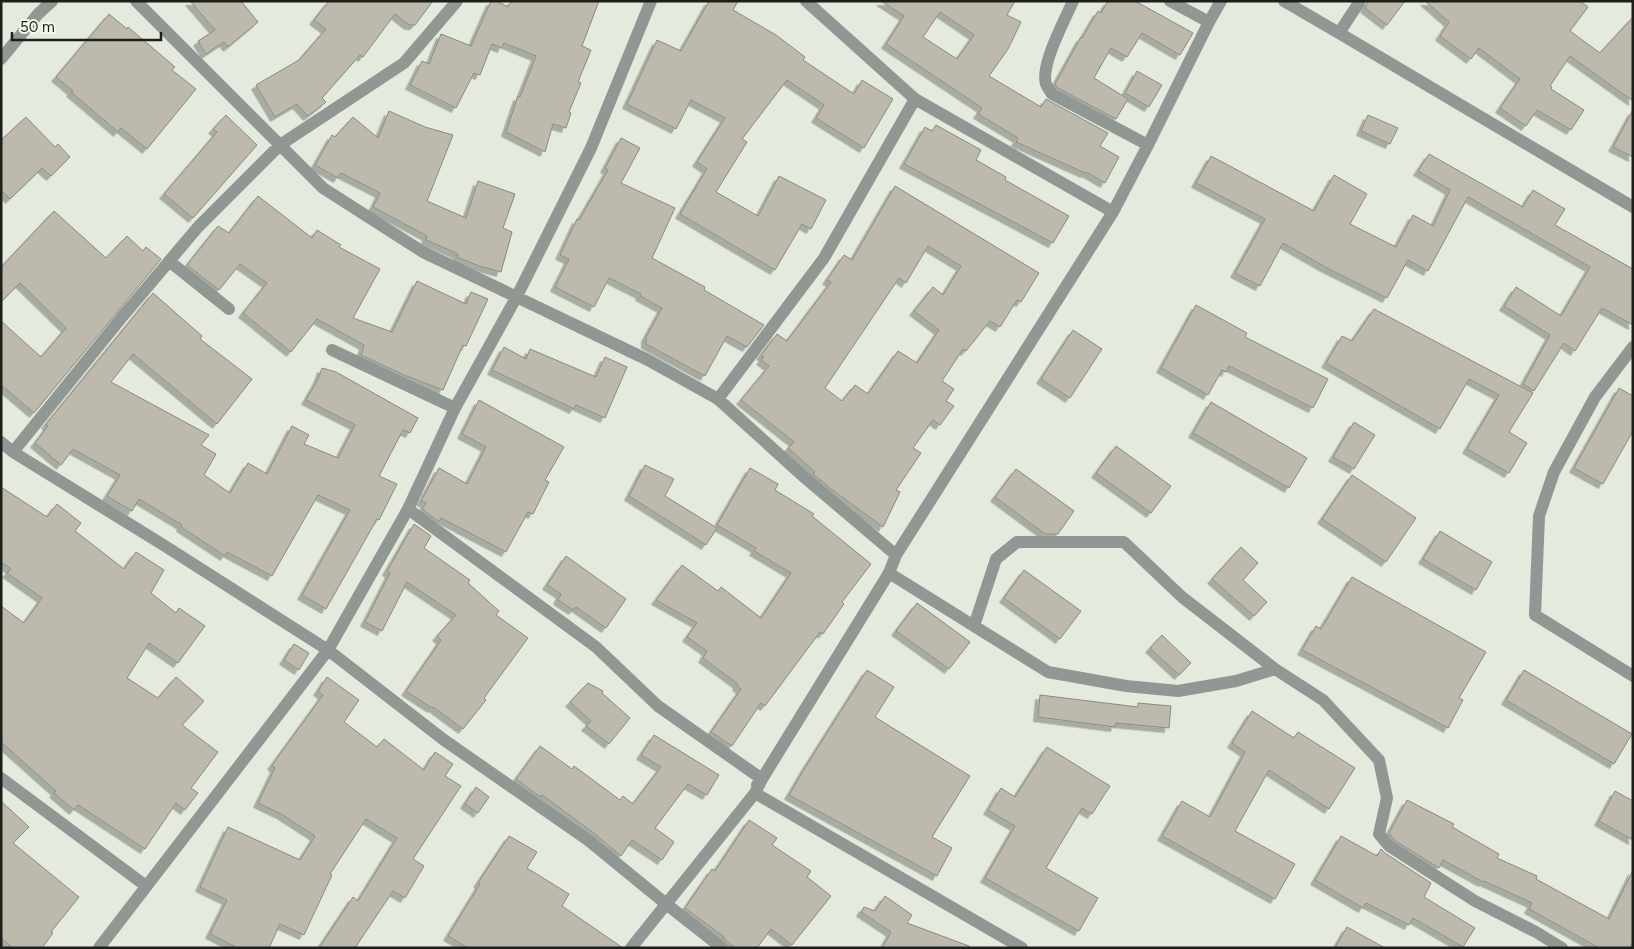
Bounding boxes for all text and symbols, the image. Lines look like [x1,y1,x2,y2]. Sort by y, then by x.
scale bar [12,10,161,42]
text: 50 m [20,18,55,36]

